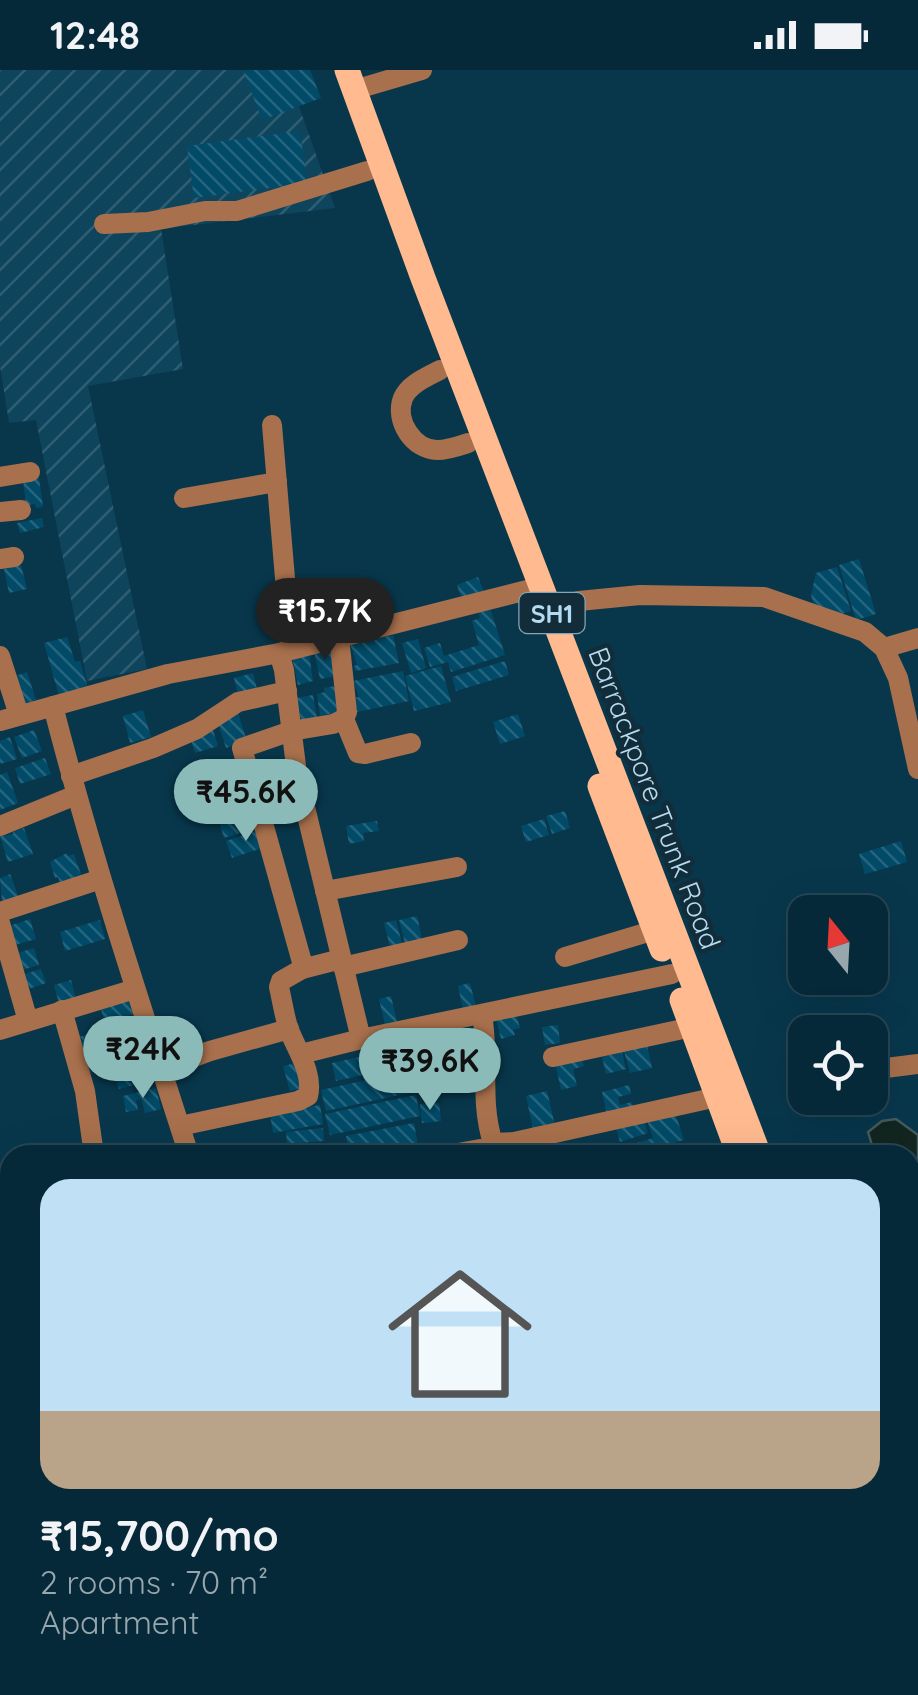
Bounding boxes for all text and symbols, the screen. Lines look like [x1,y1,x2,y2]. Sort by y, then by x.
text: 12:48 [50,11,140,59]
pin: ₹15.7K [244,578,406,663]
text: ₹15.7K [278,590,372,630]
road number: SH1 [520,593,584,633]
street label: Barrackpore Trunk Road [581,642,729,954]
pin: ₹45.6K [165,759,327,844]
text: ₹45.6K [196,771,296,811]
north arrow [788,895,888,995]
map controls [788,895,888,1115]
button: locate [788,1015,888,1115]
pin: ₹24K [84,1016,202,1101]
text: ₹24K [105,1028,181,1068]
pin: ₹39.6K [349,1028,511,1113]
text: ₹39.6K [381,1040,479,1080]
icon: home [370,1244,550,1424]
text: ₹15,700/mo [40,1509,279,1562]
text: 2 rooms · 70 m² [40,1562,268,1602]
text: Apartment [40,1602,199,1642]

